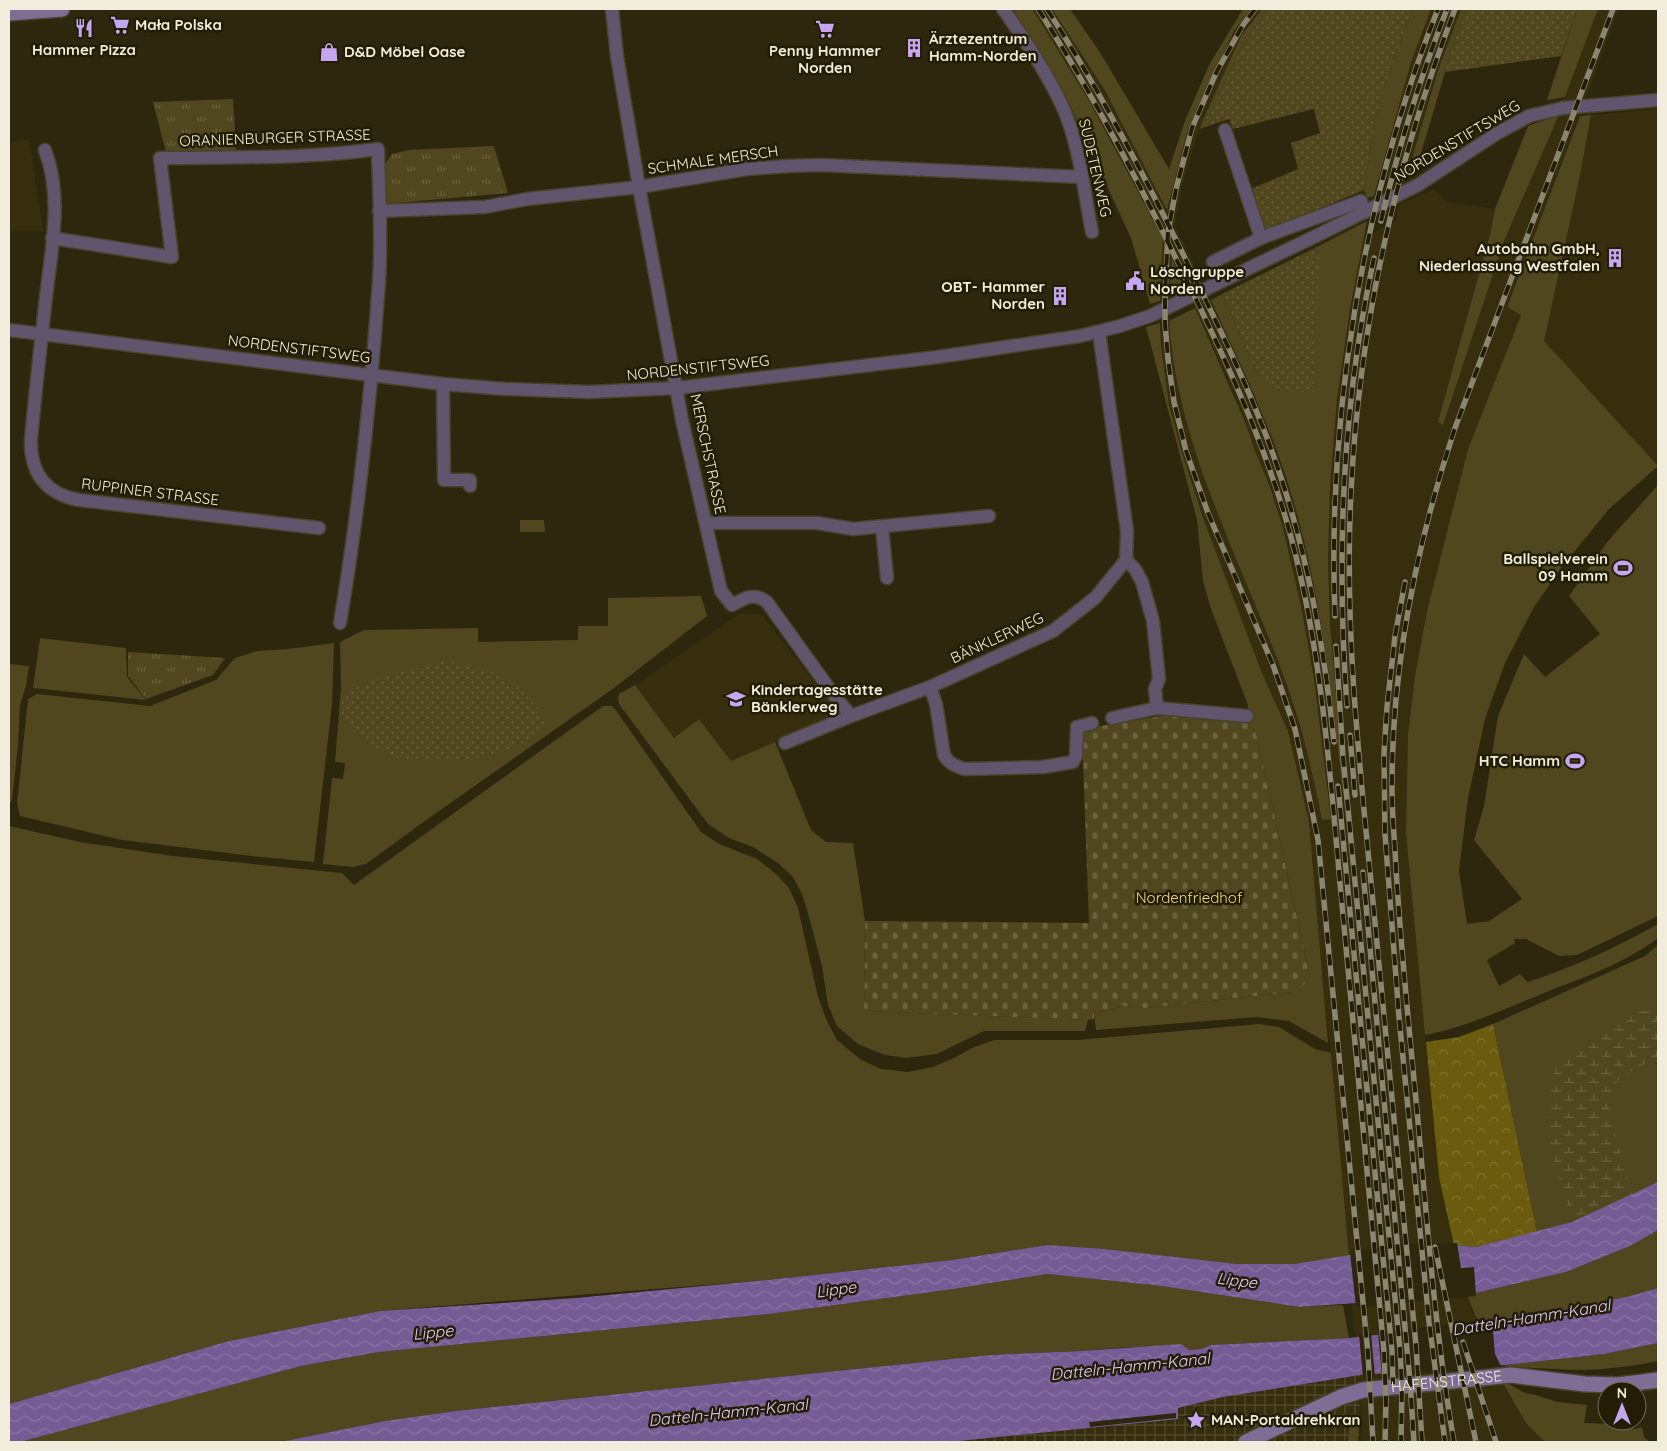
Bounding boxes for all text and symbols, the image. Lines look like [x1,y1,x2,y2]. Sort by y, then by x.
supermarket icon: Mała Polska [109,14,131,36]
place label: Mała Polska [135,15,222,34]
restaurant icon: Hammer Pizza [73,17,95,39]
supermarket icon: Penny Hammer Norden [814,18,836,40]
place label: Ärztezentrum Hamm-Norden [929,29,1037,65]
building icon: Ärztezentrum Hamm-Norden [903,37,925,59]
place label: Hammer Pizza [32,40,136,59]
shop icon: D&D Möbel Oase [318,41,340,63]
place label: Penny Hammer Norden [769,41,881,77]
place label: D&D Möbel Oase [344,42,465,61]
street label: NORDENSTIFTSWEG [1390,95,1523,186]
street label: SUDETENWEG [1075,117,1116,219]
street label: ORANIENBURGER STRASSE [179,125,371,150]
street label: SCHMALE MERSCH [646,141,779,178]
place label: Autobahn GmbH, Niederlassung Westfalen [1419,239,1600,275]
building icon: Autobahn GmbH, Niederlassung Westfalen [1604,247,1626,269]
place label: Löschgruppe Norden [1150,262,1244,298]
public building icon: Löschgruppe Norden [1124,270,1146,292]
place label: OBT- Hammer Norden [941,277,1045,313]
building icon: OBT- Hammer Norden [1049,285,1071,307]
street label: NORDENSTIFTSWEG [227,330,371,367]
street label: NORDENSTIFTSWEG [626,351,770,384]
street label: MERSCHSTRASSE [686,392,731,516]
street label: RUPPINER STRASSE [80,474,220,509]
place label: Ballspielverein 09 Hamm [1503,549,1608,585]
sports icon: Ballspielverein 09 Hamm [1612,557,1634,579]
street label: BÄNKLERWEG [947,608,1046,667]
place label: Kindertagesstätte Bänklerweg [751,680,883,716]
school or university icon: Kindertagesstätte Bänklerweg [725,688,747,710]
sports icon: HTC Hamm [1564,750,1586,772]
place label: HTC Hamm [1479,751,1560,770]
park label: Nordenfriedhof [1136,888,1243,907]
water label: Lippe [1216,1268,1259,1293]
water label: Lippe [815,1276,858,1302]
water label: Datteln-Hamm-Kanal [1450,1294,1614,1339]
water label: Lippe [412,1320,455,1344]
water label: Datteln-Hamm-Kanal [1049,1347,1213,1384]
street label: HAFENSTRASSE [1390,1366,1503,1396]
north arrow [1597,1381,1647,1431]
text: N [1617,1384,1627,1402]
water label: Datteln-Hamm-Kanal [647,1393,811,1430]
place icon: MAN-Portaldrehkran [1185,1409,1207,1431]
place label: MAN-Portaldrehkran [1211,1410,1361,1429]

